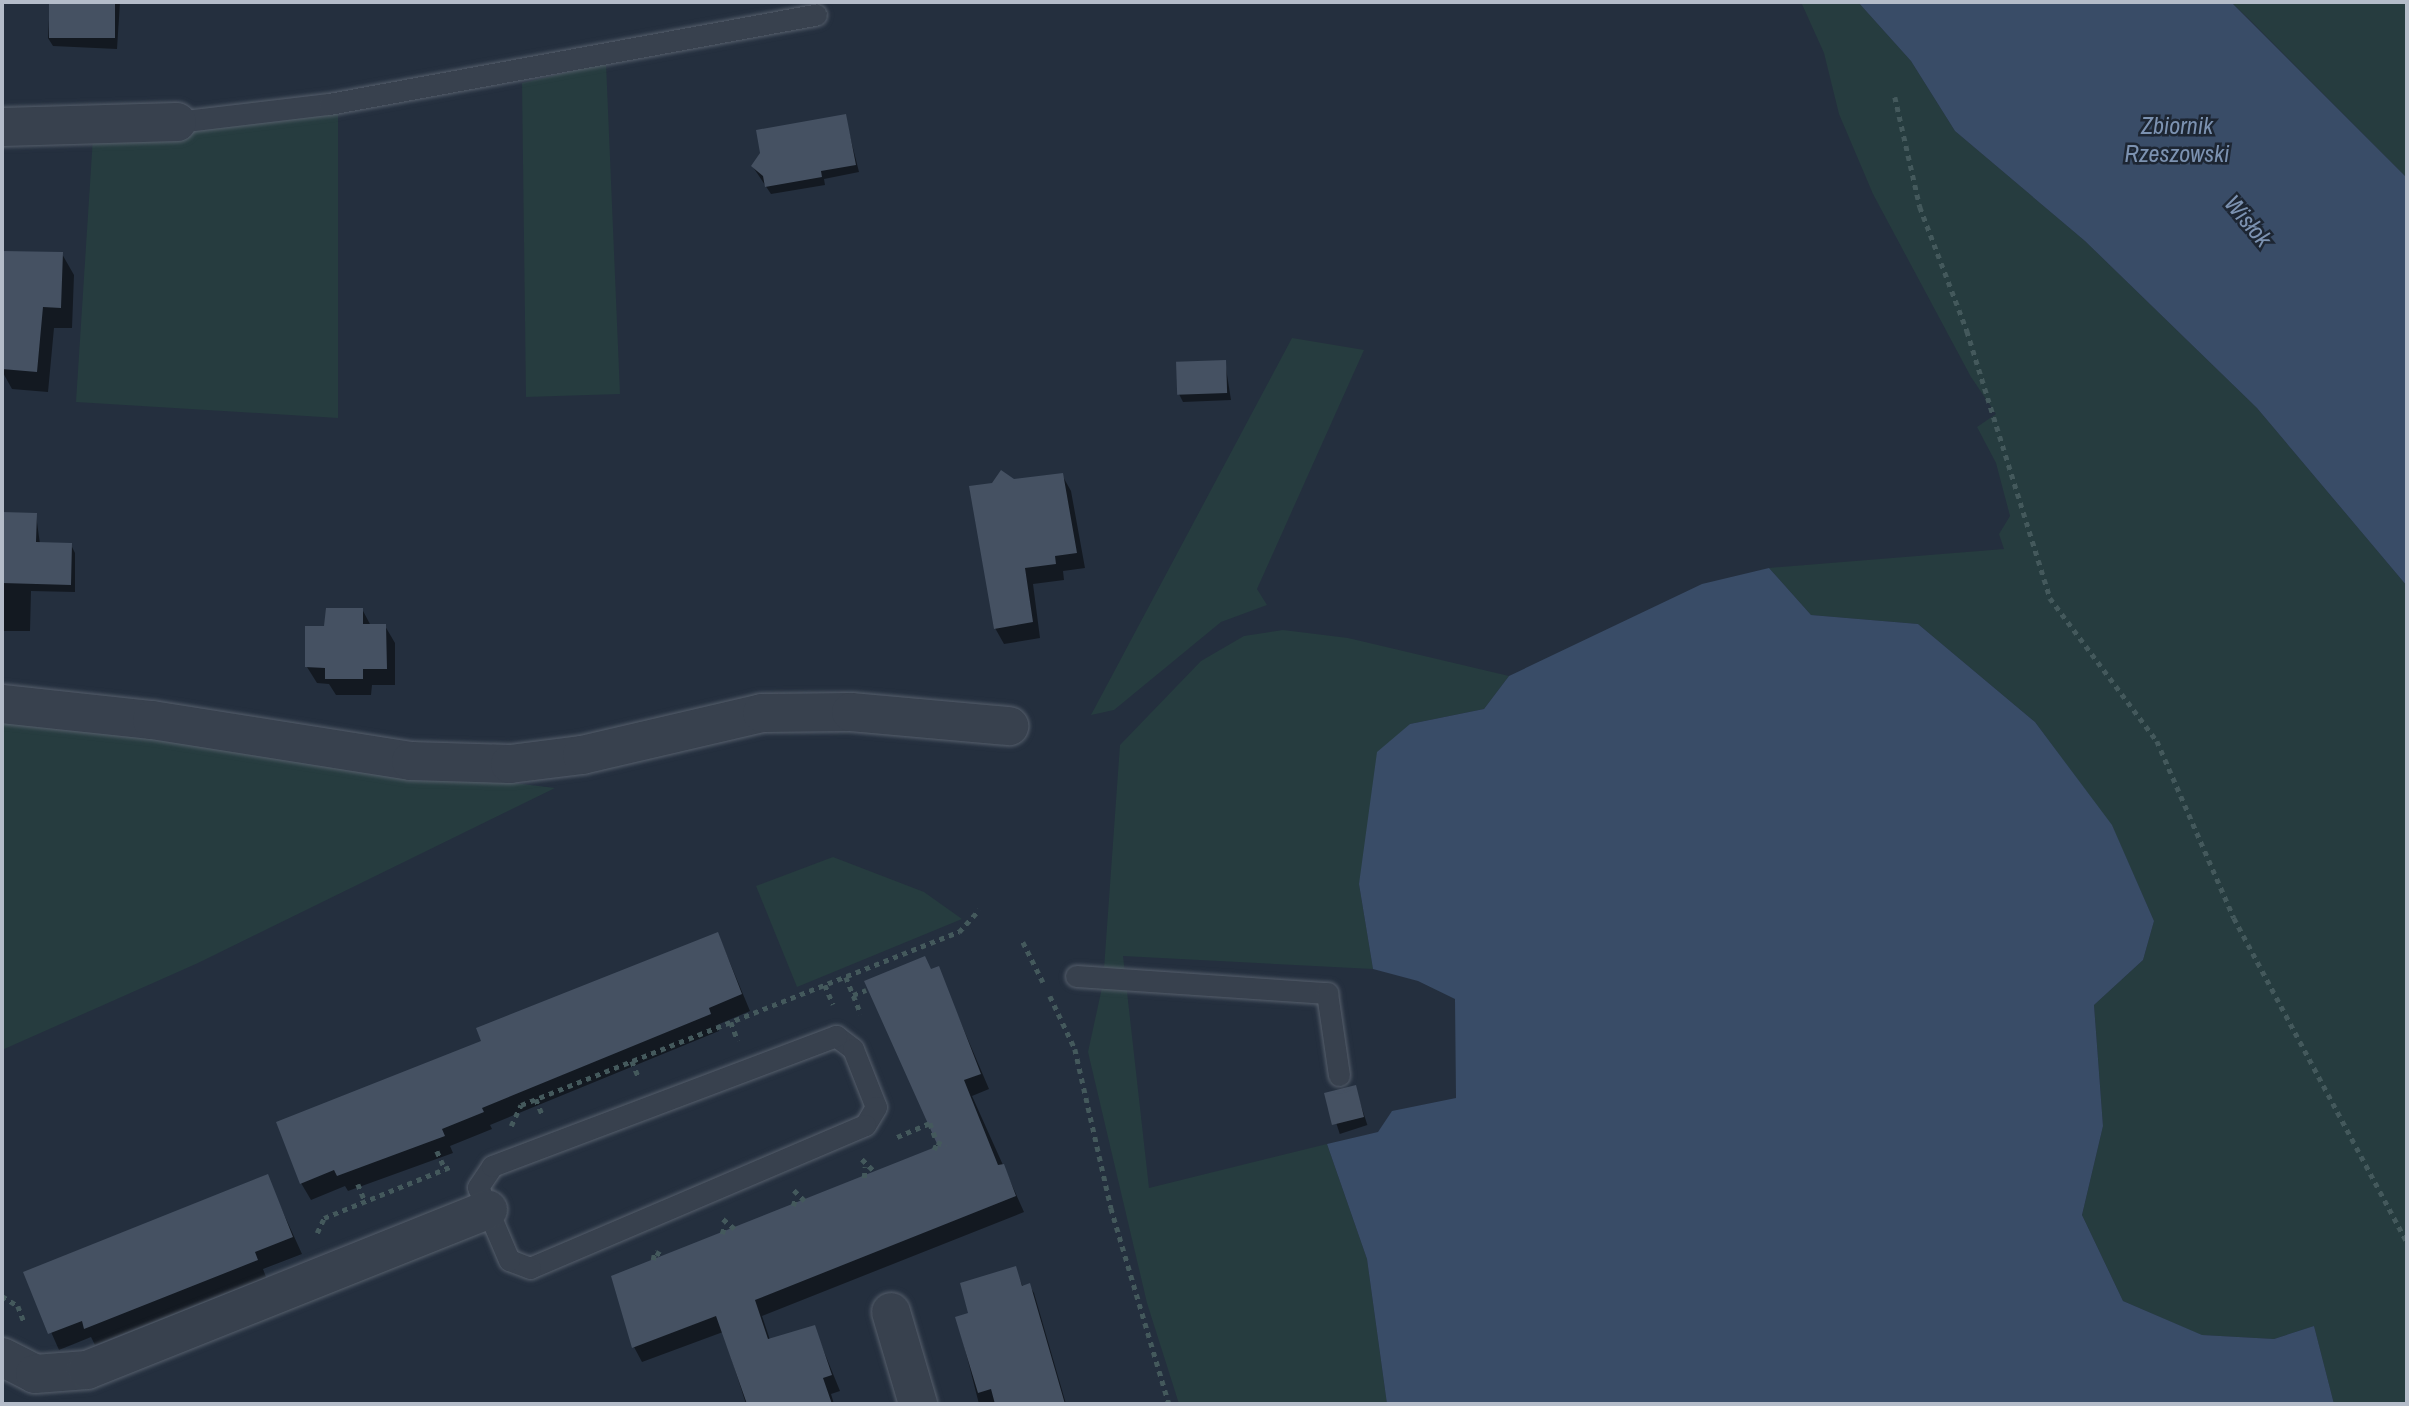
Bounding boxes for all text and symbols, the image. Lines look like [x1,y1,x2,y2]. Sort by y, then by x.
water label: Zbiornik Rzeszowski [2125,112,2229,168]
water label: Wisłok [2218,189,2278,253]

